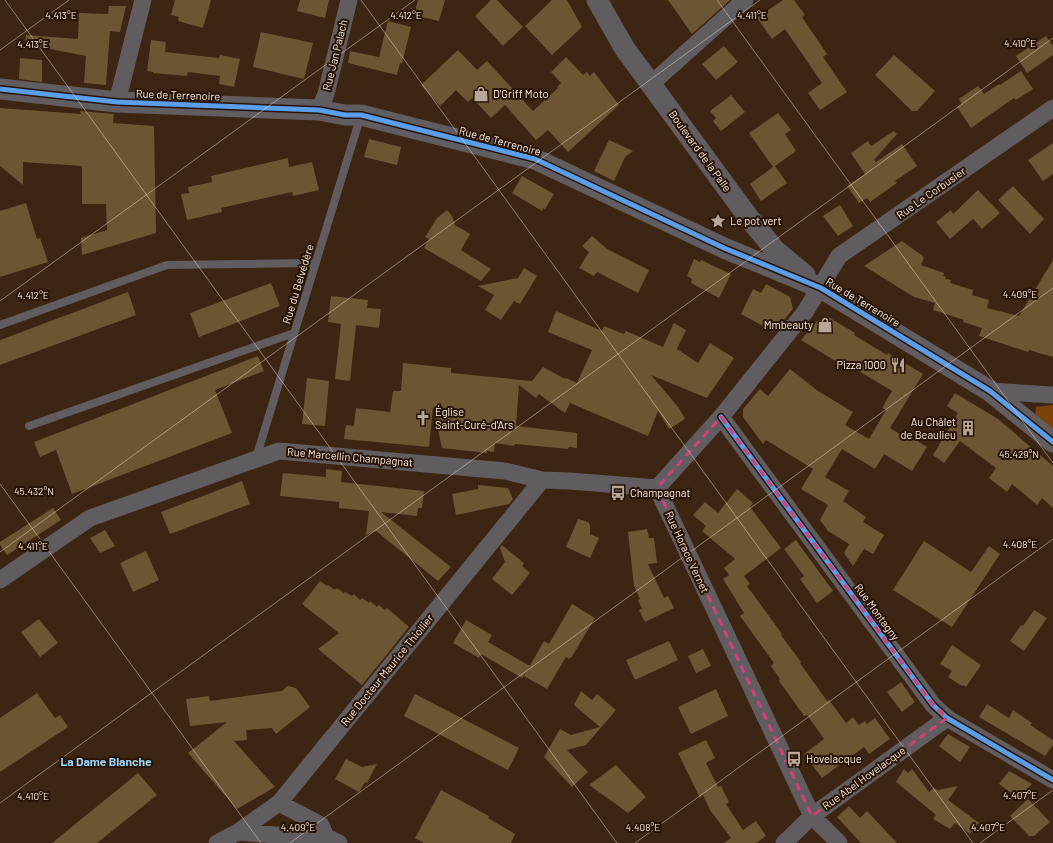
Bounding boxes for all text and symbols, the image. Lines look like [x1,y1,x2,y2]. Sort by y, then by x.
text: 4.413°E [45,9,77,21]
text: 4.412°E [390,9,422,21]
text: 4.411°E [737,9,767,21]
street label: Rue Jan Palach [319,18,350,92]
text: 4.410°E [1004,37,1036,49]
text: 4.413°E [17,38,49,50]
shop icon: D'Griff Moto [472,85,490,103]
street label: Rue de Terrenoire [136,87,221,102]
place label: D'Griff Moto [493,87,548,100]
street label: Boulevard de la Palle [667,107,734,194]
street label: Rue de Terrenoire [458,123,543,158]
street label: Rue Le Corbusier [894,164,968,221]
place icon: Le pot vert [709,212,727,230]
place label: Le pot vert [730,214,782,227]
street label: Rue du Belvédère [279,242,316,325]
street label: Rue de Terrenoire [824,274,903,329]
text: 4.409°E [1003,288,1037,300]
text: 4.412°E [17,289,49,301]
shop icon: Mmbeauty [816,316,834,334]
place label: Mmbeauty [764,318,813,331]
restaurant icon: Pizza 1000 [889,356,907,374]
place label: Pizza 1000 [837,358,886,371]
place label: Église Saint-Curé-d'Ars [435,405,513,431]
church icon: Église Saint-Curé-d'Ars [414,409,432,427]
place label: Au Châlet de Beaulieu [901,415,956,441]
building icon: Au Châlet de Beaulieu [959,419,977,437]
street label: Rue Marcellin Champagnat [287,445,413,468]
text: 45.429°N [999,448,1039,460]
bus stop icon: Champagnat [609,484,627,502]
text: 45.432°N [14,485,54,497]
place label: Champagnat [630,486,690,499]
street label: Rue Horace Vernet [663,509,712,595]
text: 4.408°E [1003,538,1037,550]
text: 4.411°E [18,540,48,552]
street label: Rue Montagny [852,581,902,643]
street label: Rue Docteur Maurice Thiollier [338,611,436,728]
street label: Rue Abel Hovelacque [820,743,908,812]
bus stop icon: Hovelacque [785,750,803,768]
place label: Hovelacque [806,752,862,765]
district label: La Dame Blanche [60,754,152,768]
text: 4.407°E [1003,789,1037,801]
text: 4.410°E [17,790,49,802]
text: 4.409°E [281,821,315,833]
text: 4.408°E [626,821,660,833]
text: 4.407°E [971,821,1005,833]

